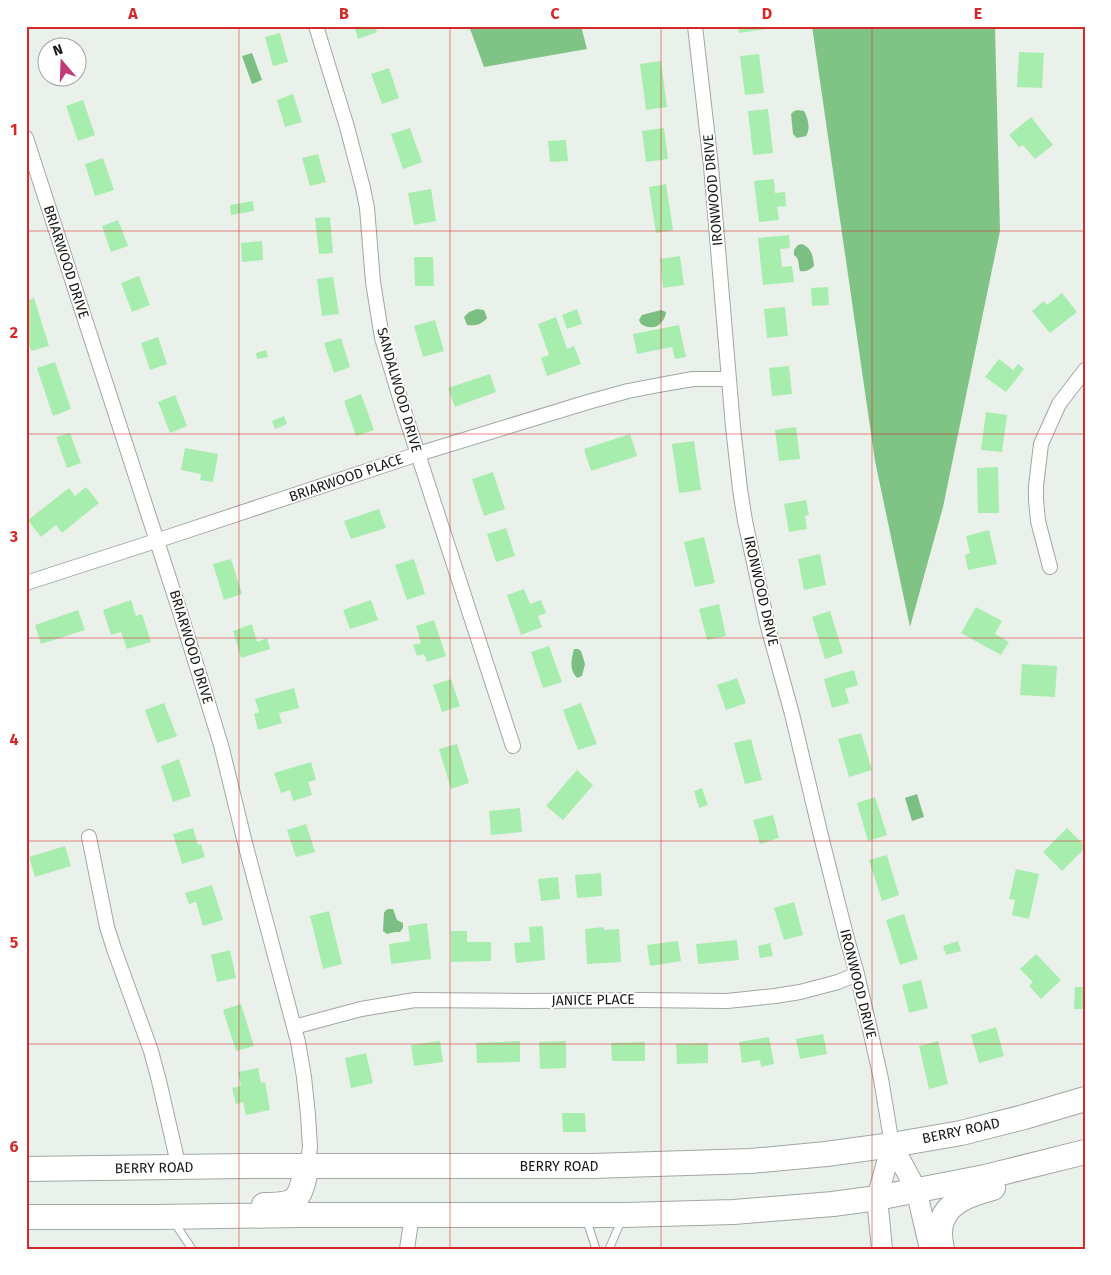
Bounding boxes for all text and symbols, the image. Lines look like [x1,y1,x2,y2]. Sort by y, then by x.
text: A [127,4,138,23]
text: B [339,4,349,23]
text: C [550,4,560,23]
text: D [762,4,772,23]
text: E [974,4,982,23]
north arrow [38,38,88,88]
text: N [51,41,65,60]
text: 1 [10,120,18,139]
street label: IRONWOOD DRIVE [700,133,726,247]
street label: BRIARWOOD DRIVE [40,203,92,321]
text: 2 [10,323,18,342]
street label: SANDALWOOD DRIVE [373,326,425,454]
street label: BRIARWOOD PLACE [287,450,405,506]
text: 3 [9,527,18,546]
street label: IRONWOOD DRIVE [740,534,782,648]
street label: BRIARWOOD DRIVE [166,588,216,706]
text: 4 [9,730,19,749]
street label: IRONWOOD DRIVE [836,927,880,1041]
text: 5 [10,933,19,952]
street label: JANICE PLACE [551,991,635,1009]
street label: BERRY ROAD [921,1114,1001,1148]
text: 6 [9,1137,19,1156]
street label: BERRY ROAD [520,1158,598,1175]
street label: BERRY ROAD [114,1159,194,1177]

